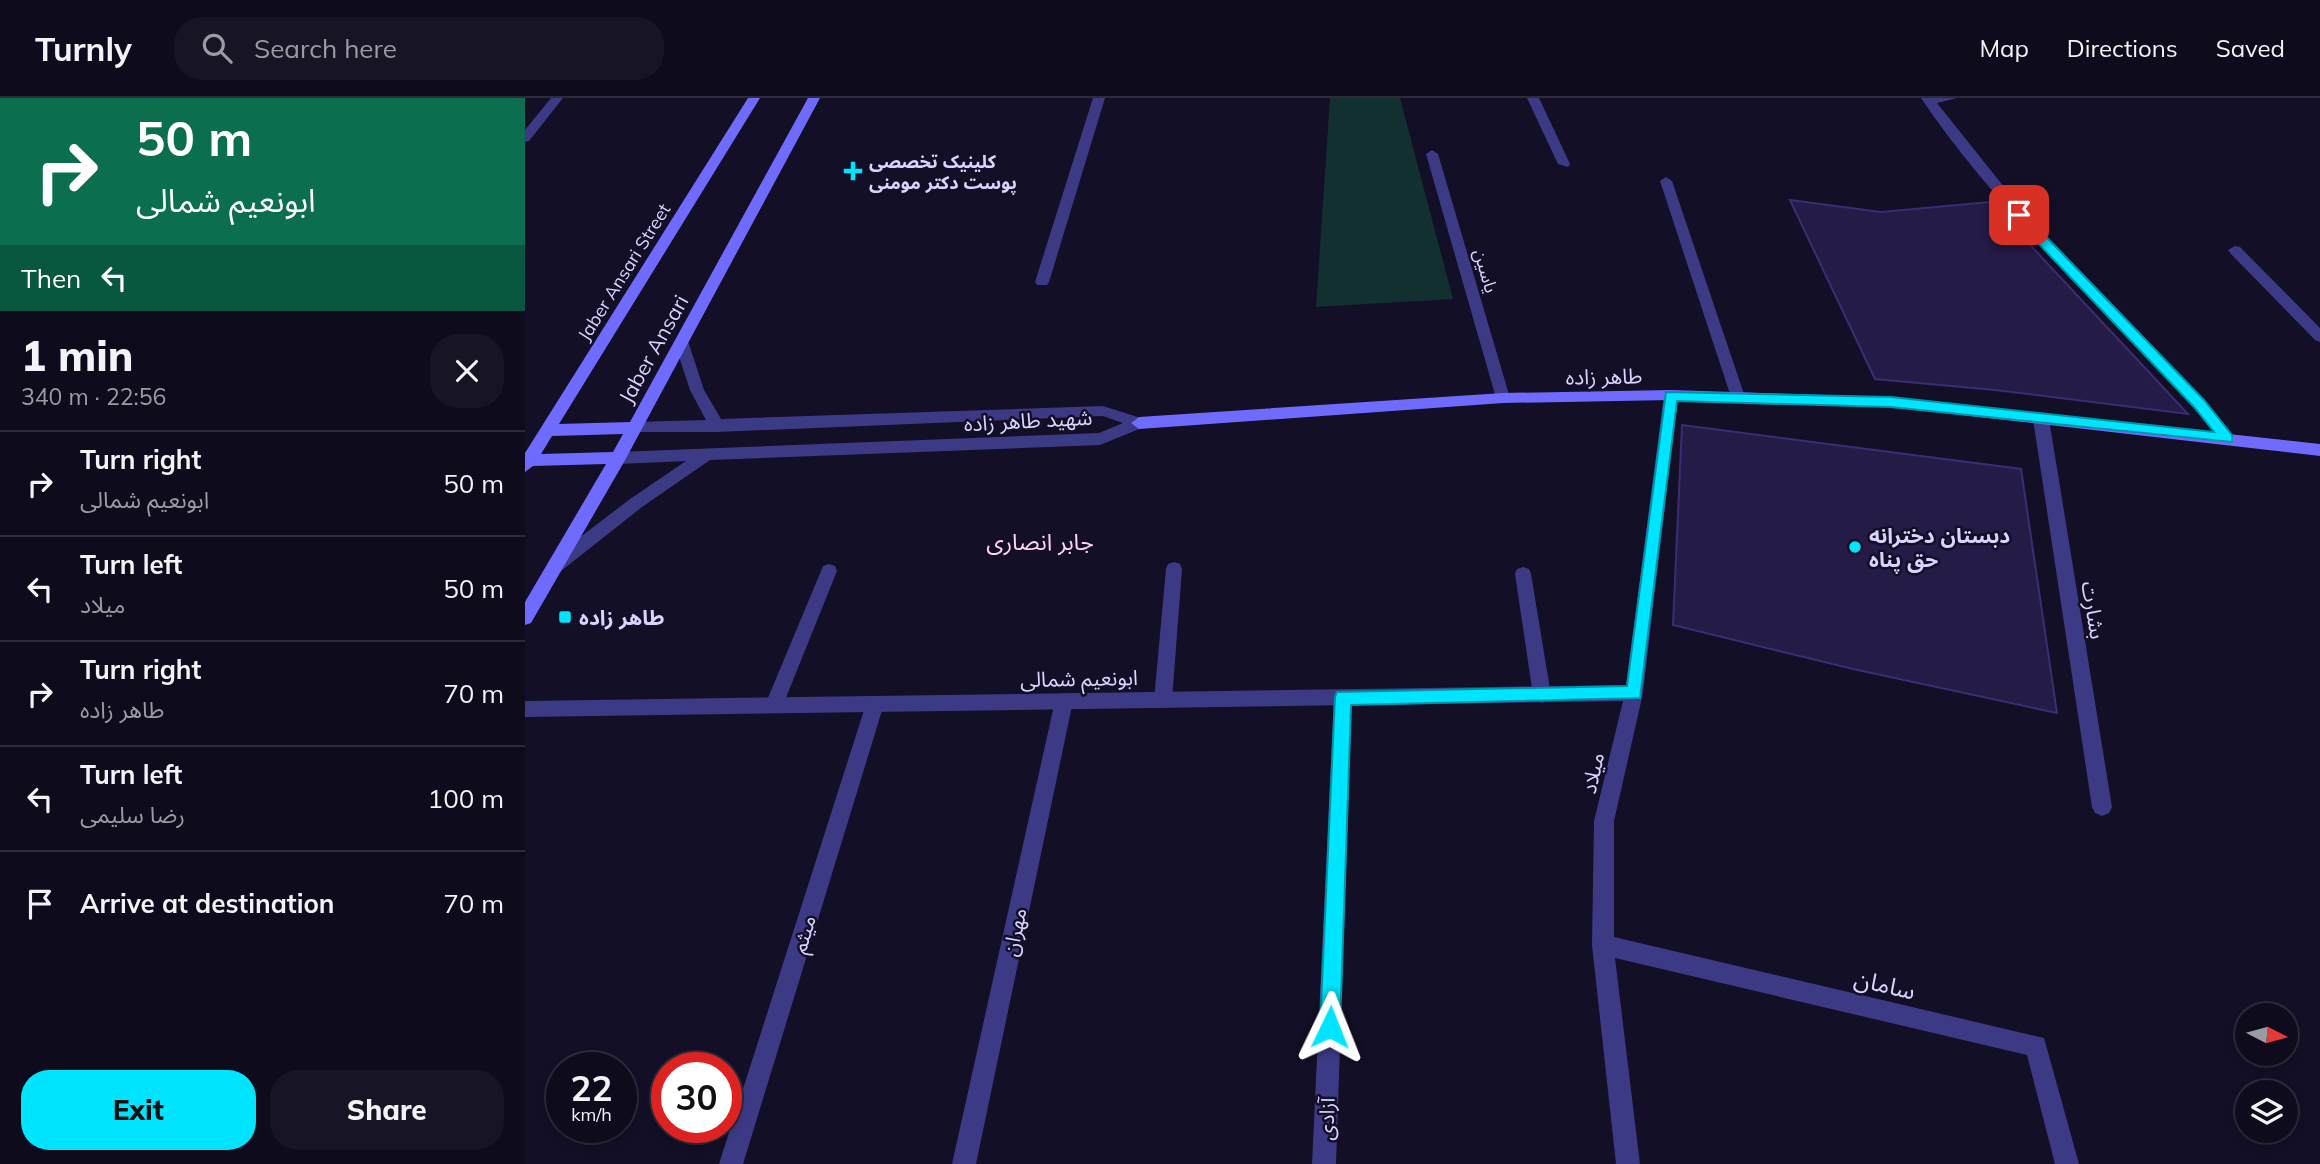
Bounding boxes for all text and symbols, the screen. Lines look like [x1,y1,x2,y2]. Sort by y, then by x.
search box [174,17,664,80]
text: Turnly [35,28,132,69]
icon: search [198,29,236,67]
text: Search here [254,32,397,65]
text: Map [1979,33,2029,63]
text: Directions [2067,33,2178,63]
text: Saved [2216,33,2285,63]
text: 50 m [136,107,252,168]
icon: right [21,126,112,217]
place label: کلینیک تخصصی پوست دکتر مومنی [869,150,1017,194]
marker: کلینیک تخصصی پوست دکتر مومنی [843,161,863,181]
text: ابونعیم شمالی [136,180,316,220]
pin [1989,185,2049,245]
icon: arrive [2000,196,2038,234]
street label: Jaber Ansari Street [573,199,675,345]
street label: یاسین [1469,246,1503,296]
icon: left [95,259,133,297]
text: Then [21,262,81,295]
street label: Jaber Ansari [613,290,693,408]
text: 1 min [21,329,134,382]
button: close [430,334,504,408]
street label: طاهر زاده [1565,362,1643,390]
text: 340 m · 22:56 [21,382,166,411]
street label: شهید طاهر زاده [963,404,1093,436]
text: Turn right [80,443,201,476]
icon: right [21,465,59,503]
text: 50 m [443,467,504,500]
text: ابونعیم شمالی [80,485,209,514]
place label: دبستان دخترانه حق پناه [1869,522,2010,574]
district label: جابر انصاری [986,527,1094,556]
marker: دبستان دخترانه حق پناه [1847,539,1863,555]
text: Turn left [80,548,182,581]
icon: left [21,570,59,608]
text: 50 m [443,572,504,605]
street label: بشارت [2077,579,2111,641]
text: میلاد [80,590,125,619]
place label: طاهر زاده [579,604,664,630]
marker: طاهر زاده [557,609,573,625]
text: Turn right [80,653,201,686]
street label: ابونعیم شمالی [1020,664,1138,695]
icon: right [21,675,59,713]
text: 70 m [443,677,504,710]
text: طاهر زاده [80,695,164,724]
street label: میلاد [1575,750,1609,796]
text: Turn left [80,758,182,791]
icon: left [21,780,59,818]
text: 100 m [428,782,504,815]
text: رضا سلیمی [80,800,185,829]
icon: arrive [21,885,59,923]
text: Arrive at destination [80,887,335,920]
text: 70 m [443,887,504,920]
street label: مهران [996,905,1032,959]
street label: میثم [785,912,824,957]
street label: سامان [1852,962,1918,1006]
position arrow [1293,990,1367,1064]
north arrow [2235,1003,2298,1066]
map controls [2235,1003,2298,1143]
speed limit sign: 30 [651,1052,742,1143]
text: 22 [570,1066,613,1110]
button: Exit [21,1070,256,1150]
button: Share [270,1070,504,1150]
button: layers [2235,1080,2298,1143]
street label: آزادی [1312,1096,1340,1141]
text: km/h [571,1103,612,1126]

